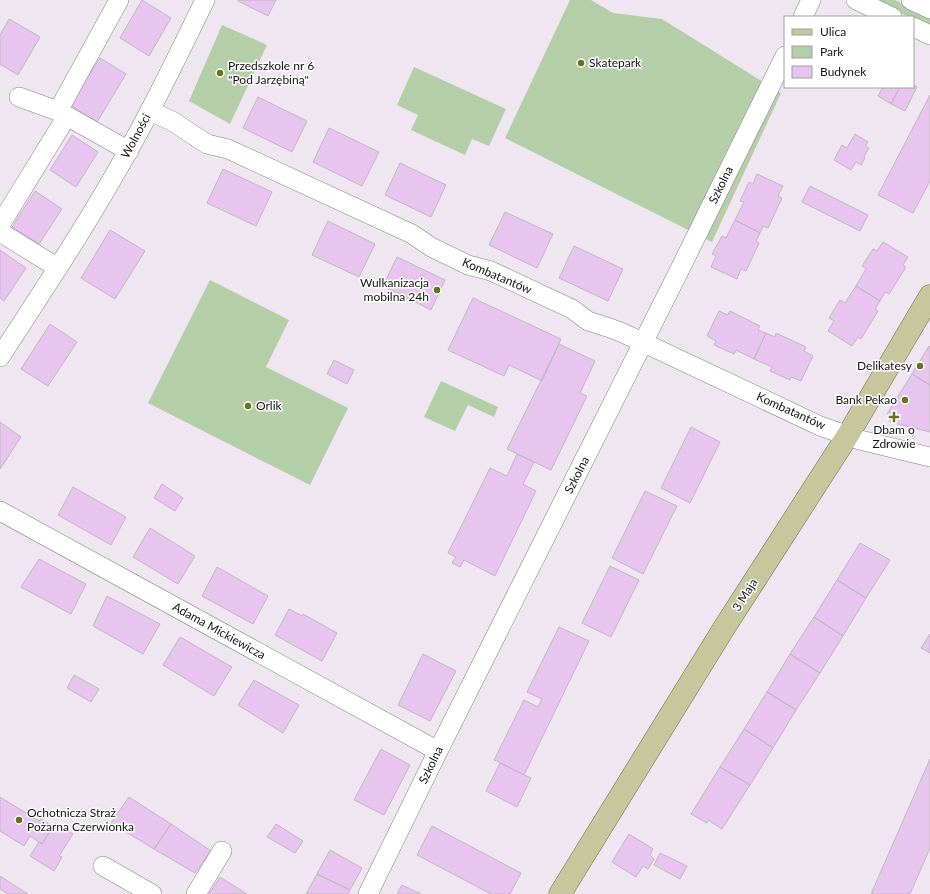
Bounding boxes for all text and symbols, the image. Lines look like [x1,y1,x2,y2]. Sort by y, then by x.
legend [784,16,914,88]
text: Ulica [820,24,846,39]
text: Park [820,44,844,59]
place label: Skatepark [589,55,642,70]
place label: Przedszkole nr 6 "Pod Jarzębiną" [228,58,314,87]
marker: Skatepark [576,58,586,68]
text: Budynek [820,64,867,79]
marker: Przedszkole nr 6 "Pod Jarzębiną" [215,68,225,78]
street label: Wolności [118,111,154,161]
street label: Szkolna [705,164,736,206]
street label: Kombatantów [460,254,535,297]
place label: Wulkanizacja mobilna 24h [360,275,429,304]
marker: Wulkanizacja mobilna 24h [432,285,442,295]
place label: Delikatesy [857,358,913,373]
marker: Delikatesy [915,361,925,371]
street label: Kombatantów [754,389,829,433]
place label: Bank Pekao [835,392,897,407]
marker: Bank Pekao [900,395,910,405]
place label: Orlik [256,398,283,413]
marker: Orlik [243,401,253,411]
marker: Dbam o Zdrowie [889,412,899,422]
place label: Dbam o Zdrowie [872,422,916,451]
street label: Szkolna [561,454,592,496]
street label: 3 Maja [729,576,760,614]
street label: Adama Mickiewicza [170,599,268,662]
street label: Szkolna [415,744,446,786]
place label: Ochotnicza Straż Pożarna Czerwionka [27,805,134,834]
marker: Ochotnicza Straż Pożarna Czerwionka [14,815,24,825]

